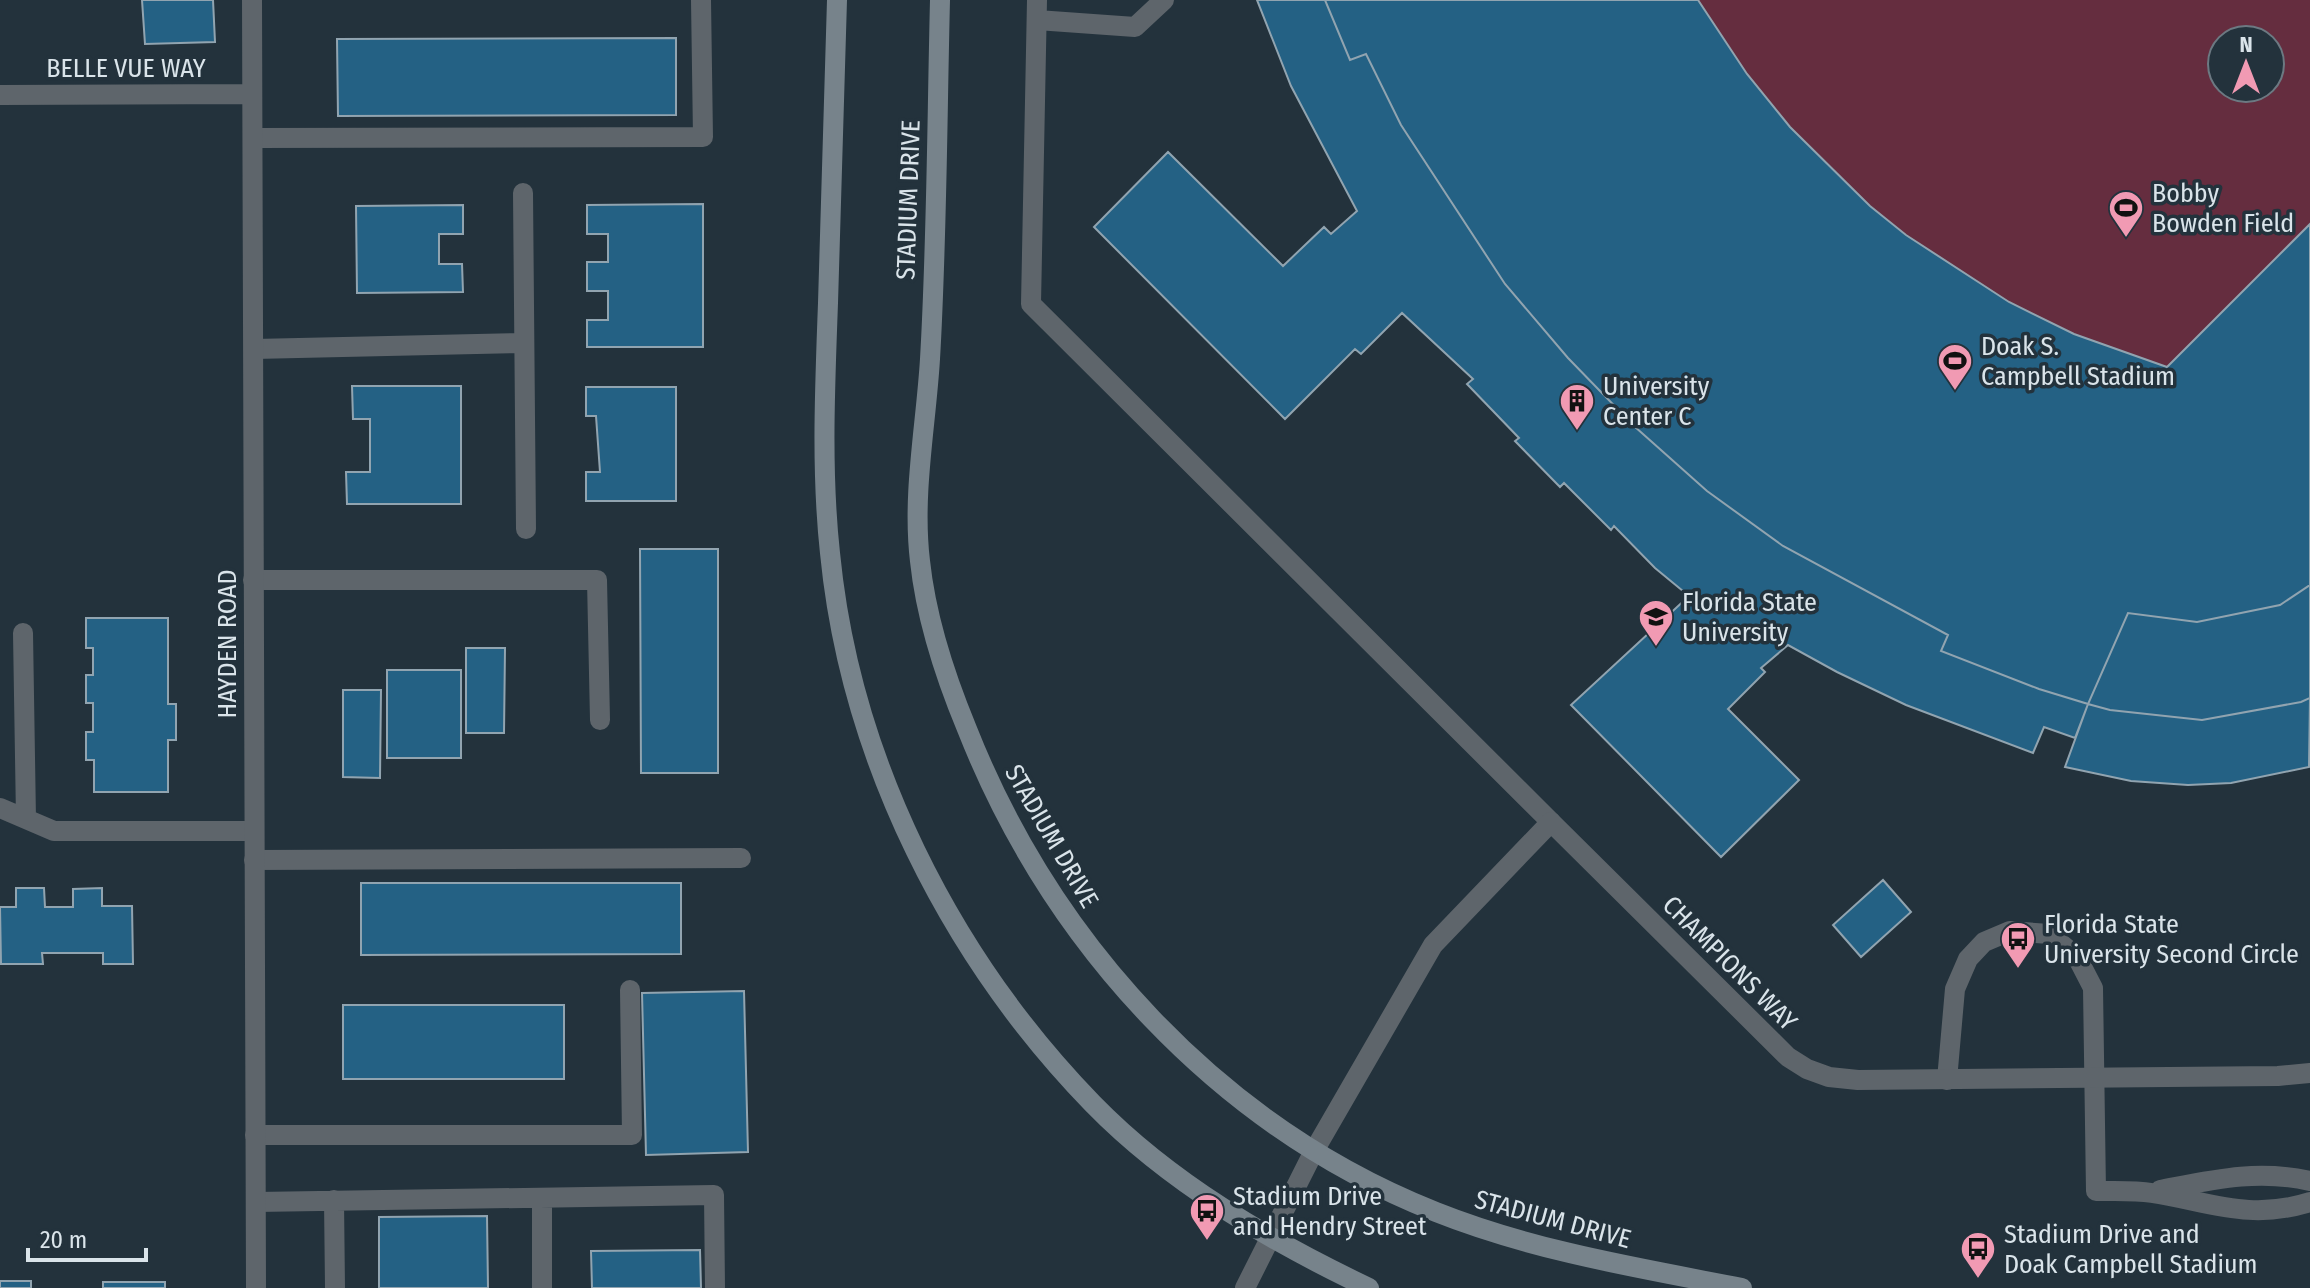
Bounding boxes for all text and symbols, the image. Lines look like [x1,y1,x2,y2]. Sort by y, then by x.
north arrow [2206,24,2286,104]
text: N [2239,31,2253,58]
street label: BELLE VUE WAY [46,53,206,84]
street label: STADIUM DRIVE [890,119,927,281]
place label: Bobby Bowden Field [2152,178,2294,239]
sports icon: Bobby Bowden Field [2107,189,2145,239]
place label: Doak S. Campbell Stadium [1981,331,2175,392]
sports icon: Doak S. Campbell Stadium [1936,342,1974,392]
place label: University Center C [1603,371,1710,432]
building icon: University Center C [1558,382,1596,432]
street label: HAYDEN ROAD [212,569,243,719]
place label: Florida State University [1682,587,1817,648]
school or university icon: Florida State University [1637,598,1675,648]
street label: STADIUM DRIVE [998,759,1105,913]
street label: CHAMPIONS WAY [1656,890,1803,1037]
place label: Florida State University Second Circle [2044,909,2299,970]
bus stop icon: Florida State University Second Circle [1999,920,2037,970]
place label: Stadium Drive and Hendry Street [1233,1181,1427,1242]
street label: STADIUM DRIVE [1472,1184,1634,1255]
bus stop icon: Stadium Drive and Hendry Street [1188,1192,1226,1242]
scale bar [28,1212,146,1262]
place label: Stadium Drive and Doak Campbell Stadium [2004,1219,2258,1280]
text: 20 m [40,1226,87,1254]
bus stop icon: Stadium Drive and Doak Campbell Stadium [1959,1230,1997,1280]

